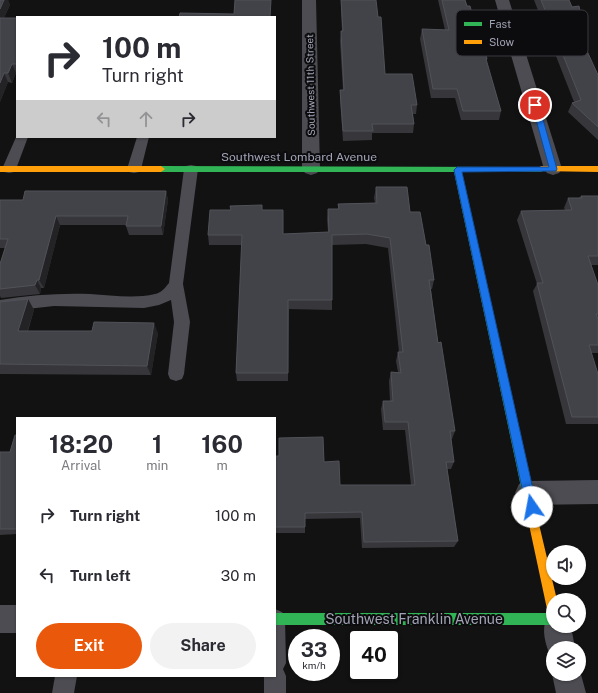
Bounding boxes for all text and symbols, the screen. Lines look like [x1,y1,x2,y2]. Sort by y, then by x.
legend [456,10,588,56]
text: Fast [489,18,511,30]
text: 100 m [102,31,181,64]
icon: right [36,32,88,84]
street label: Southwest 11th Street [303,34,317,136]
text: Slow [489,36,515,48]
text: Turn right [102,65,184,86]
pin [518,88,552,122]
icon: arrive [524,94,546,116]
icon: left [93,108,115,130]
icon: ahead [135,108,157,130]
icon: right [177,108,199,130]
street label: Southwest Lombard Avenue [221,150,377,164]
text: 18:20 [49,430,113,458]
text: 1 [152,430,162,458]
text: 160 [201,430,243,458]
text: Arrival [61,458,101,473]
text: min [146,458,168,473]
text: m [216,458,228,473]
position arrow [511,486,553,528]
icon: right [36,504,58,526]
text: Turn right [70,507,140,524]
text: 100 m [215,507,256,524]
map controls [546,545,586,681]
button: sound [546,545,586,585]
icon: left [36,564,58,586]
text: Turn left [70,567,131,584]
text: 30 m [221,567,256,584]
button: search [546,593,586,633]
street label: Southwest Franklin Avenue [325,611,503,627]
button: Exit [36,623,142,669]
button: Share [150,623,256,669]
speed limit sign: 40 [348,629,400,681]
text: 33 [301,638,327,662]
button: layers [546,641,586,681]
text: km/h [302,659,326,671]

